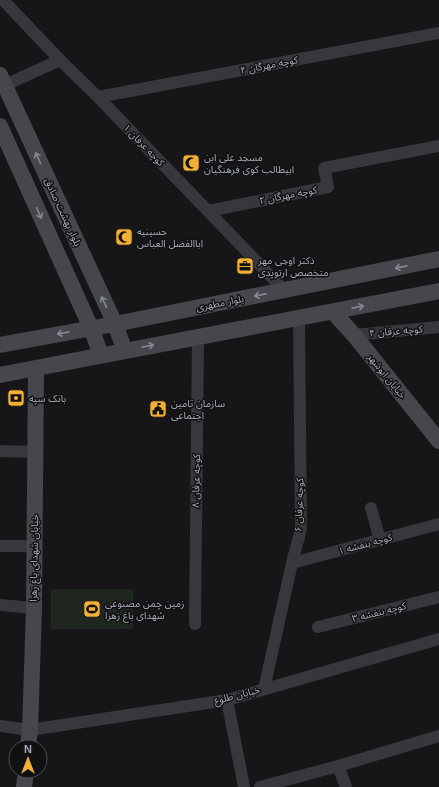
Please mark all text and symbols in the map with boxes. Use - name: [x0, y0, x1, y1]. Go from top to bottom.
- street label: کوچه مهرگان ۴: [239, 54, 300, 77]
- street label: کوچه عرفان ۱: [121, 122, 167, 170]
- place label: مسجد علی ابن ابیطالب کوی فرهنگیان: [204, 152, 294, 176]
- one-way arrow: [34, 153, 41, 165]
- mosque icon: مسجد علی ابن ابیطالب کوی فرهنگیان: [181, 153, 201, 173]
- street label: بلوار بهشت صادق: [42, 176, 84, 248]
- street label: کوچه مهرگان ۲: [258, 184, 319, 207]
- one-way arrow: [36, 206, 43, 218]
- place label: حسینیه اباالفضل العباس: [137, 226, 203, 249]
- mosque icon: حسینیه اباالفضل العباس: [114, 227, 134, 247]
- place label: دکتر اوجی مهر متخصص ارتوپدی: [257, 255, 329, 279]
- office icon: دکتر اوجی مهر متخصص ارتوپدی: [235, 256, 255, 276]
- one-way arrow: [395, 263, 408, 271]
- one-way arrow: [253, 291, 266, 299]
- street label: بلوار مطهری: [195, 293, 245, 314]
- one-way arrow: [100, 296, 107, 308]
- one-way arrow: [352, 302, 365, 310]
- street label: کوچه عرفان ۴: [369, 323, 424, 340]
- one-way arrow: [57, 330, 70, 338]
- one-way arrow: [141, 342, 154, 350]
- street label: خیابان ابوشهر: [364, 351, 408, 401]
- bank icon: بانک سپه: [6, 388, 26, 408]
- place label: بانک سپه: [29, 393, 67, 405]
- place label: سازمان تامین اجتماعی: [171, 398, 225, 421]
- public building icon: سازمان تامین اجتماعی: [148, 399, 168, 419]
- street label: کوچه عرفان ۸: [190, 453, 203, 508]
- street label: کوچه عرفان ۶: [293, 477, 306, 532]
- street label: خیابان شهدای باغ‌ زهرا: [28, 514, 42, 602]
- street label: کوچه بنفشه ۱: [337, 531, 394, 557]
- place label: زمین چمن مصنوعی شهدای باغ زهرا: [105, 598, 185, 623]
- sports icon: زمین چمن مصنوعی شهدای باغ زهرا: [82, 599, 102, 619]
- street label: کوچه بنفشه ۳: [351, 600, 408, 625]
- street label: خیابان طلوع: [213, 684, 262, 708]
- north arrow: [8, 739, 48, 779]
- text: N: [24, 743, 32, 755]

